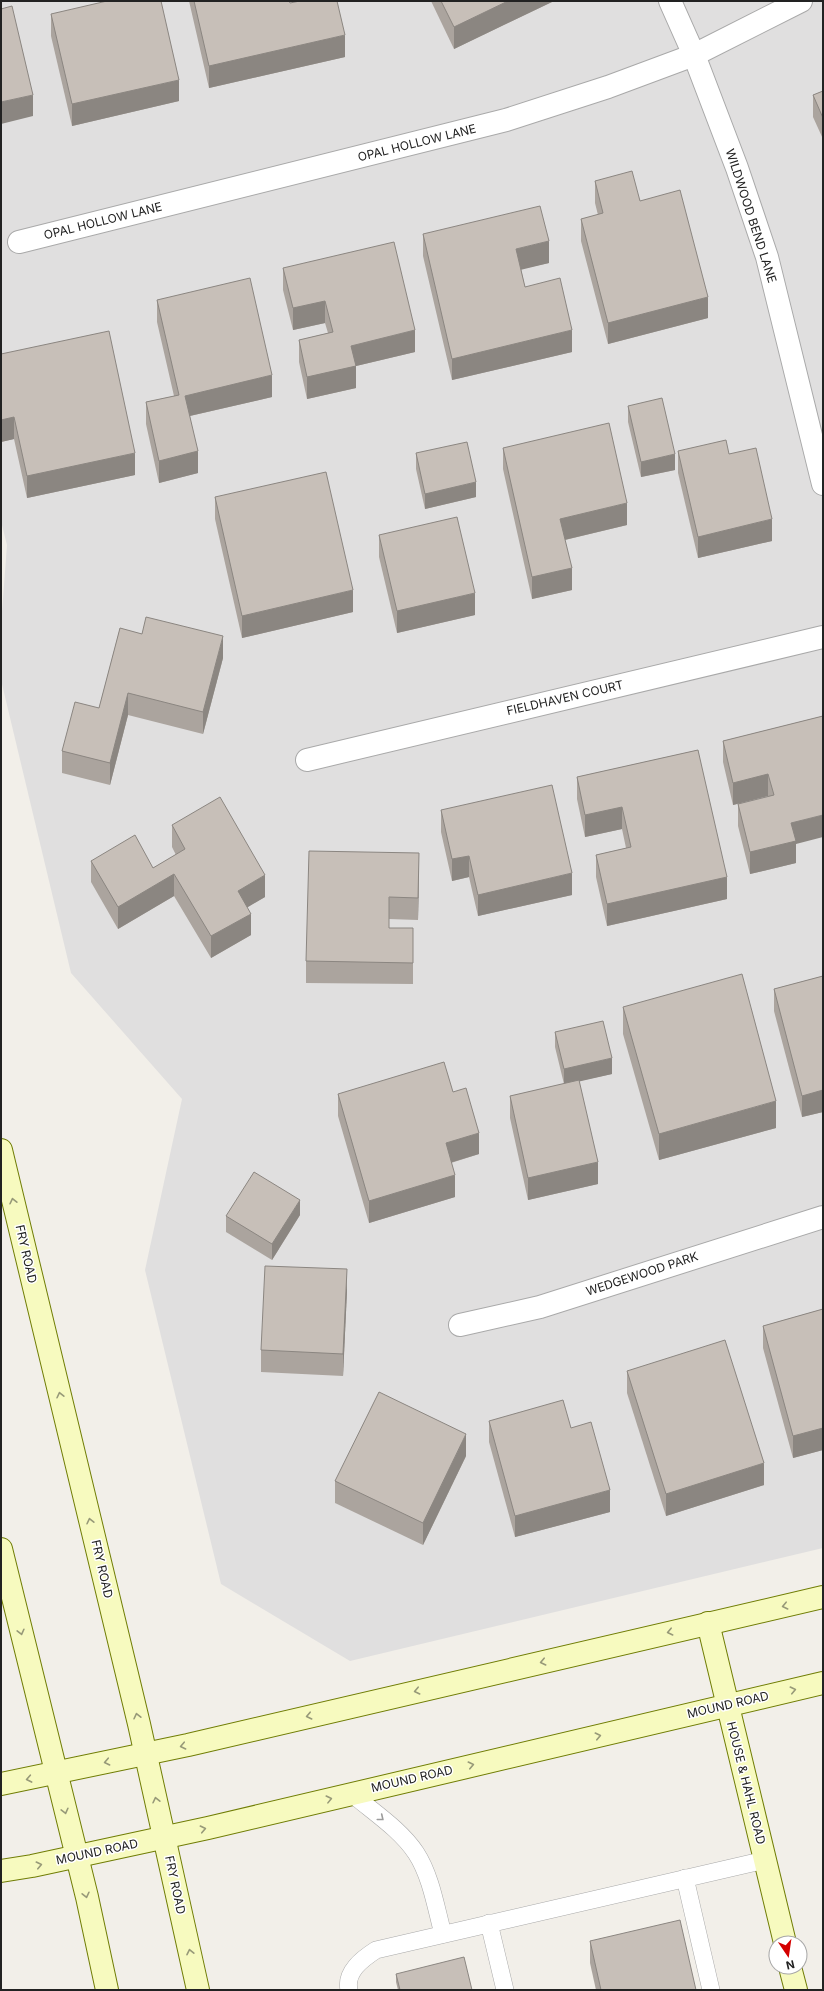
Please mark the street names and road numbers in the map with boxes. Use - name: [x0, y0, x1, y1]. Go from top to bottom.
- street label: OPAL HOLLOW LANE: [356, 121, 478, 164]
- street label: WILDWOOD BEND LANE: [723, 147, 780, 285]
- street label: OPAL HOLLOW LANE: [42, 199, 164, 242]
- street label: FIELDHAVEN COURT: [505, 677, 625, 718]
- street label: FRY ROAD: [12, 1223, 40, 1285]
- street label: WEDGEWOOD PARK: [584, 1248, 700, 1299]
- street label: FRY ROAD: [88, 1538, 116, 1600]
- street label: MOUND ROAD: [686, 1688, 770, 1721]
- street label: HOUSE & HAHL ROAD: [724, 1720, 769, 1846]
- street label: MOUND ROAD: [370, 1762, 454, 1795]
- street label: MOUND ROAD: [55, 1835, 139, 1868]
- street label: FRY ROAD: [162, 1854, 189, 1916]

